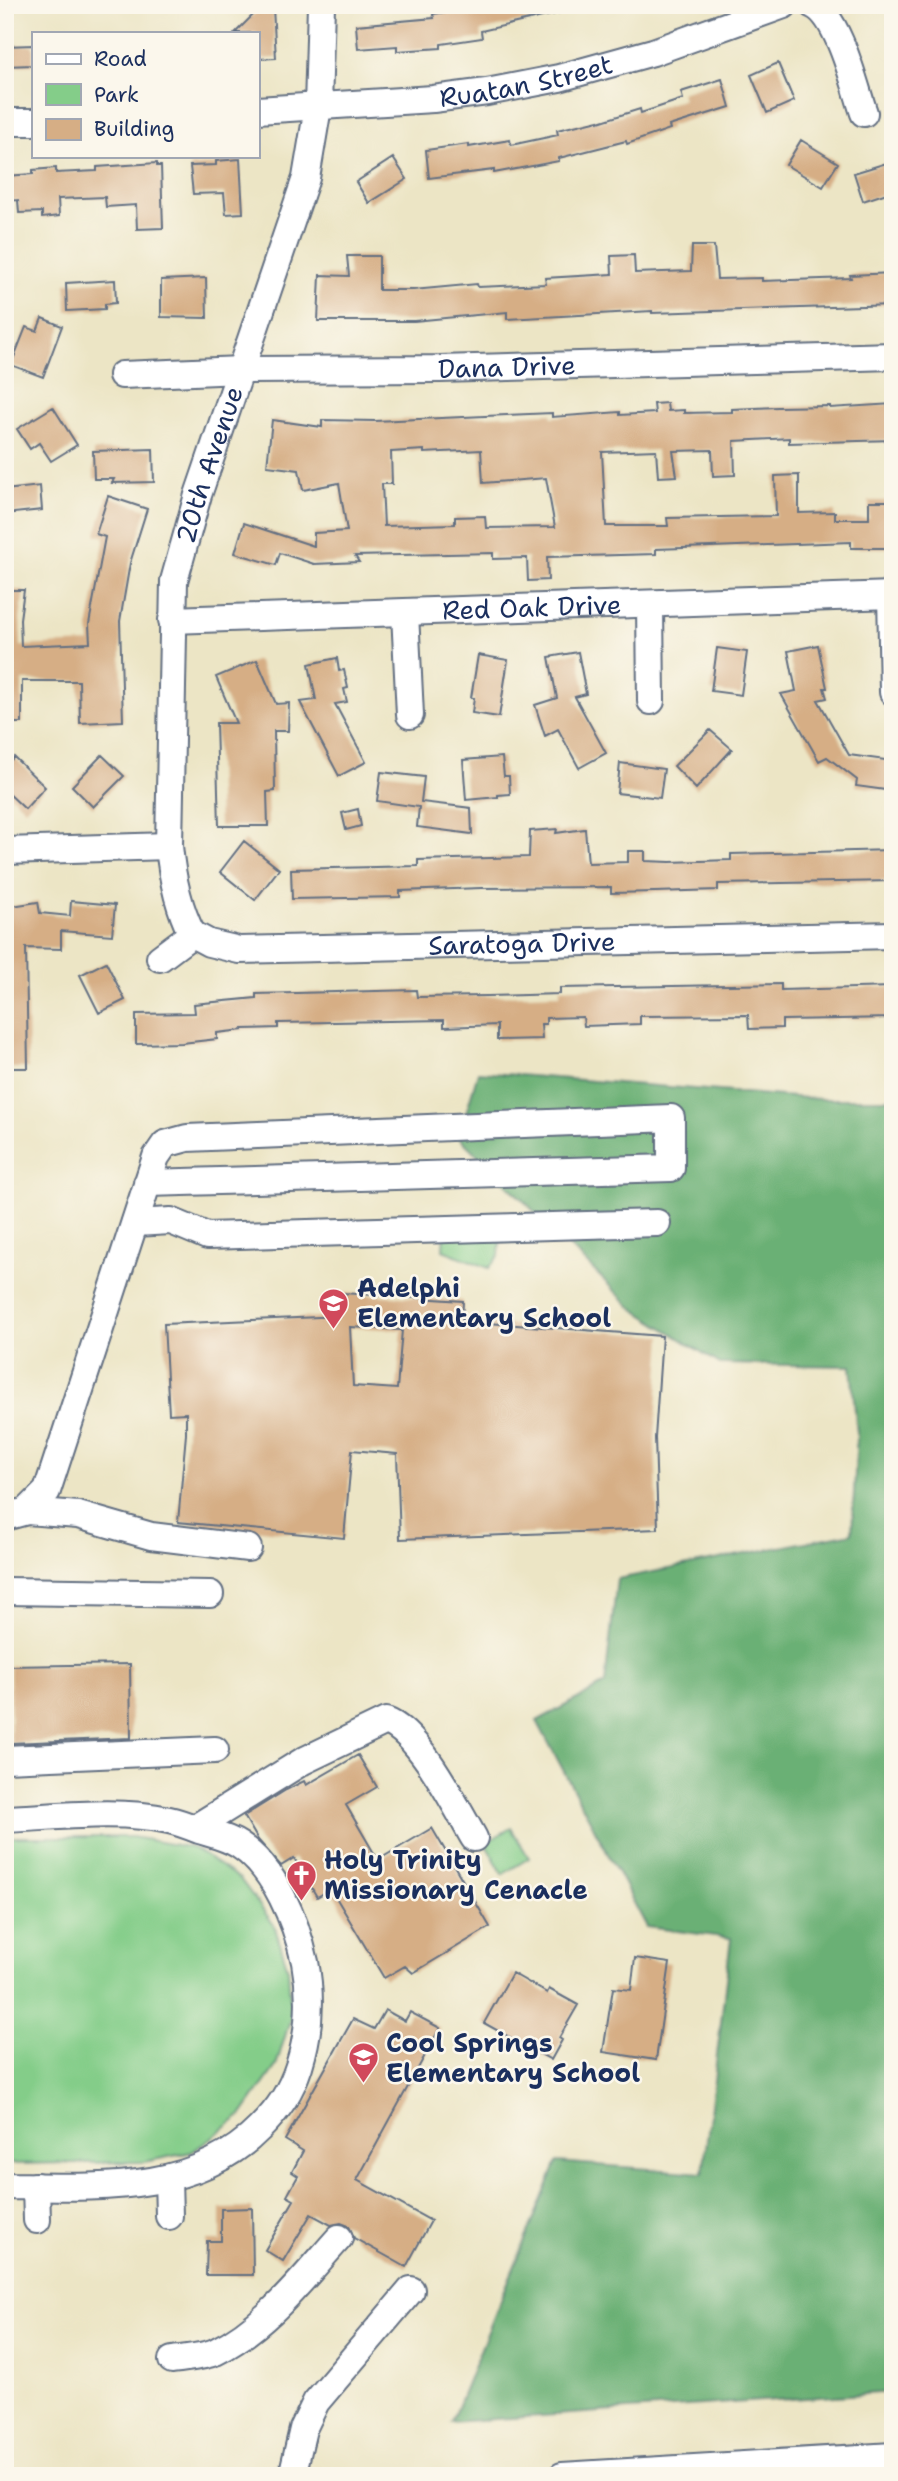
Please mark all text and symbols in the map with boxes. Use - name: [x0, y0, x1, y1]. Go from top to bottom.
- legend: [32, 32, 259, 158]
- text: Road: [94, 45, 147, 73]
- street label: Ruatan Street: [437, 46, 616, 115]
- text: Park: [94, 81, 139, 109]
- text: Building: [94, 115, 174, 143]
- street label: Dana Drive: [438, 347, 576, 386]
- street label: 20th Avenue: [167, 381, 251, 547]
- street label: Red Oak Drive: [441, 586, 622, 628]
- street label: Saratoga Drive: [428, 923, 616, 963]
- place label: Adelphi Elementary School: [357, 1270, 611, 1335]
- school or university icon: Adelphi Elementary School: [317, 1286, 351, 1330]
- place label: Holy Trinity Missionary Cenacle: [324, 1842, 588, 1907]
- church icon: Holy Trinity Missionary Cenacle: [284, 1858, 318, 1902]
- place label: Cool Springs Elementary School: [386, 2025, 640, 2090]
- school or university icon: Cool Springs Elementary School: [346, 2041, 380, 2085]

